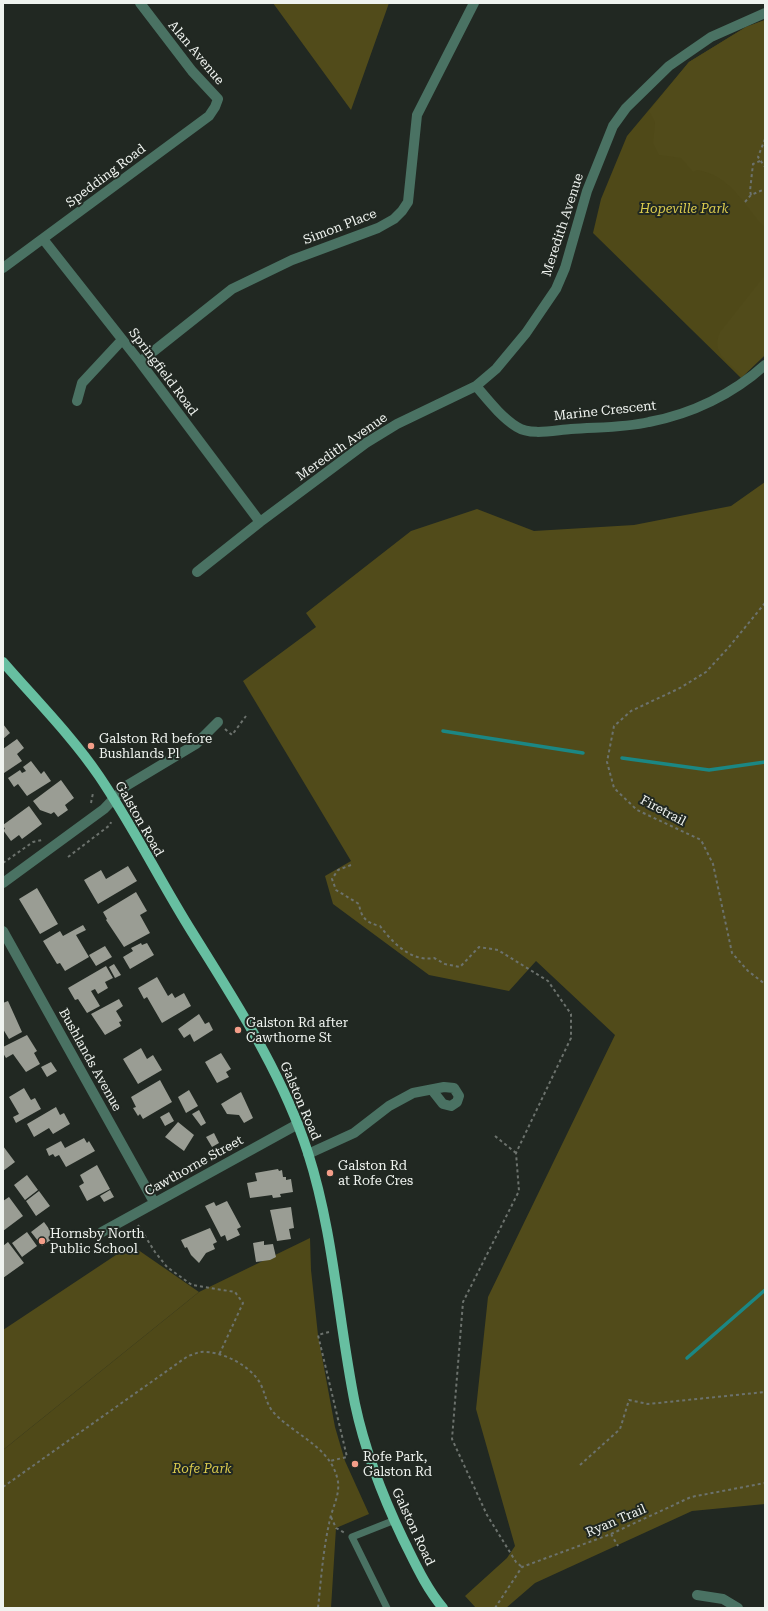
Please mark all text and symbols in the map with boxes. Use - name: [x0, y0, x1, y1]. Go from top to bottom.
- street label: Alan Avenue: [165, 18, 227, 88]
- street label: Spedding Road: [63, 141, 149, 211]
- street label: Meredith Avenue: [539, 172, 587, 278]
- park label: Hopeville Park: [639, 201, 729, 217]
- street label: Simon Place: [301, 206, 379, 248]
- street label: Springfield Road: [125, 325, 201, 419]
- street label: Marine Crescent: [553, 398, 657, 424]
- street label: Meredith Avenue: [294, 410, 390, 484]
- place label: Galston Rd before Bushlands Pl: [99, 731, 212, 762]
- marker: Galston Rd before Bushlands Pl: [86, 741, 96, 751]
- street label: Galston Road: [111, 779, 167, 859]
- street label: Firetrail: [637, 792, 689, 830]
- street label: Bushlands Avenue: [55, 1006, 125, 1114]
- place label: Galston Rd after Cawthorne St: [246, 1015, 348, 1046]
- marker: Galston Rd after Cawthorne St: [233, 1025, 243, 1035]
- street label: Galston Road: [276, 1059, 324, 1143]
- street label: Cawthorne Street: [142, 1133, 246, 1199]
- place label: Galston Rd at Rofe Cres: [338, 1158, 413, 1189]
- marker: Galston Rd at Rofe Cres: [325, 1168, 335, 1178]
- place label: Hornsby North Public School: [50, 1226, 145, 1257]
- marker: Hornsby North Public School: [37, 1236, 47, 1246]
- place label: Rofe Park, Galston Rd: [363, 1449, 432, 1480]
- marker: Rofe Park, Galston Rd: [350, 1459, 360, 1469]
- park label: Rofe Park: [172, 1461, 232, 1477]
- street label: Galston Road: [388, 1486, 438, 1568]
- street label: Ryan Trail: [584, 1501, 648, 1541]

